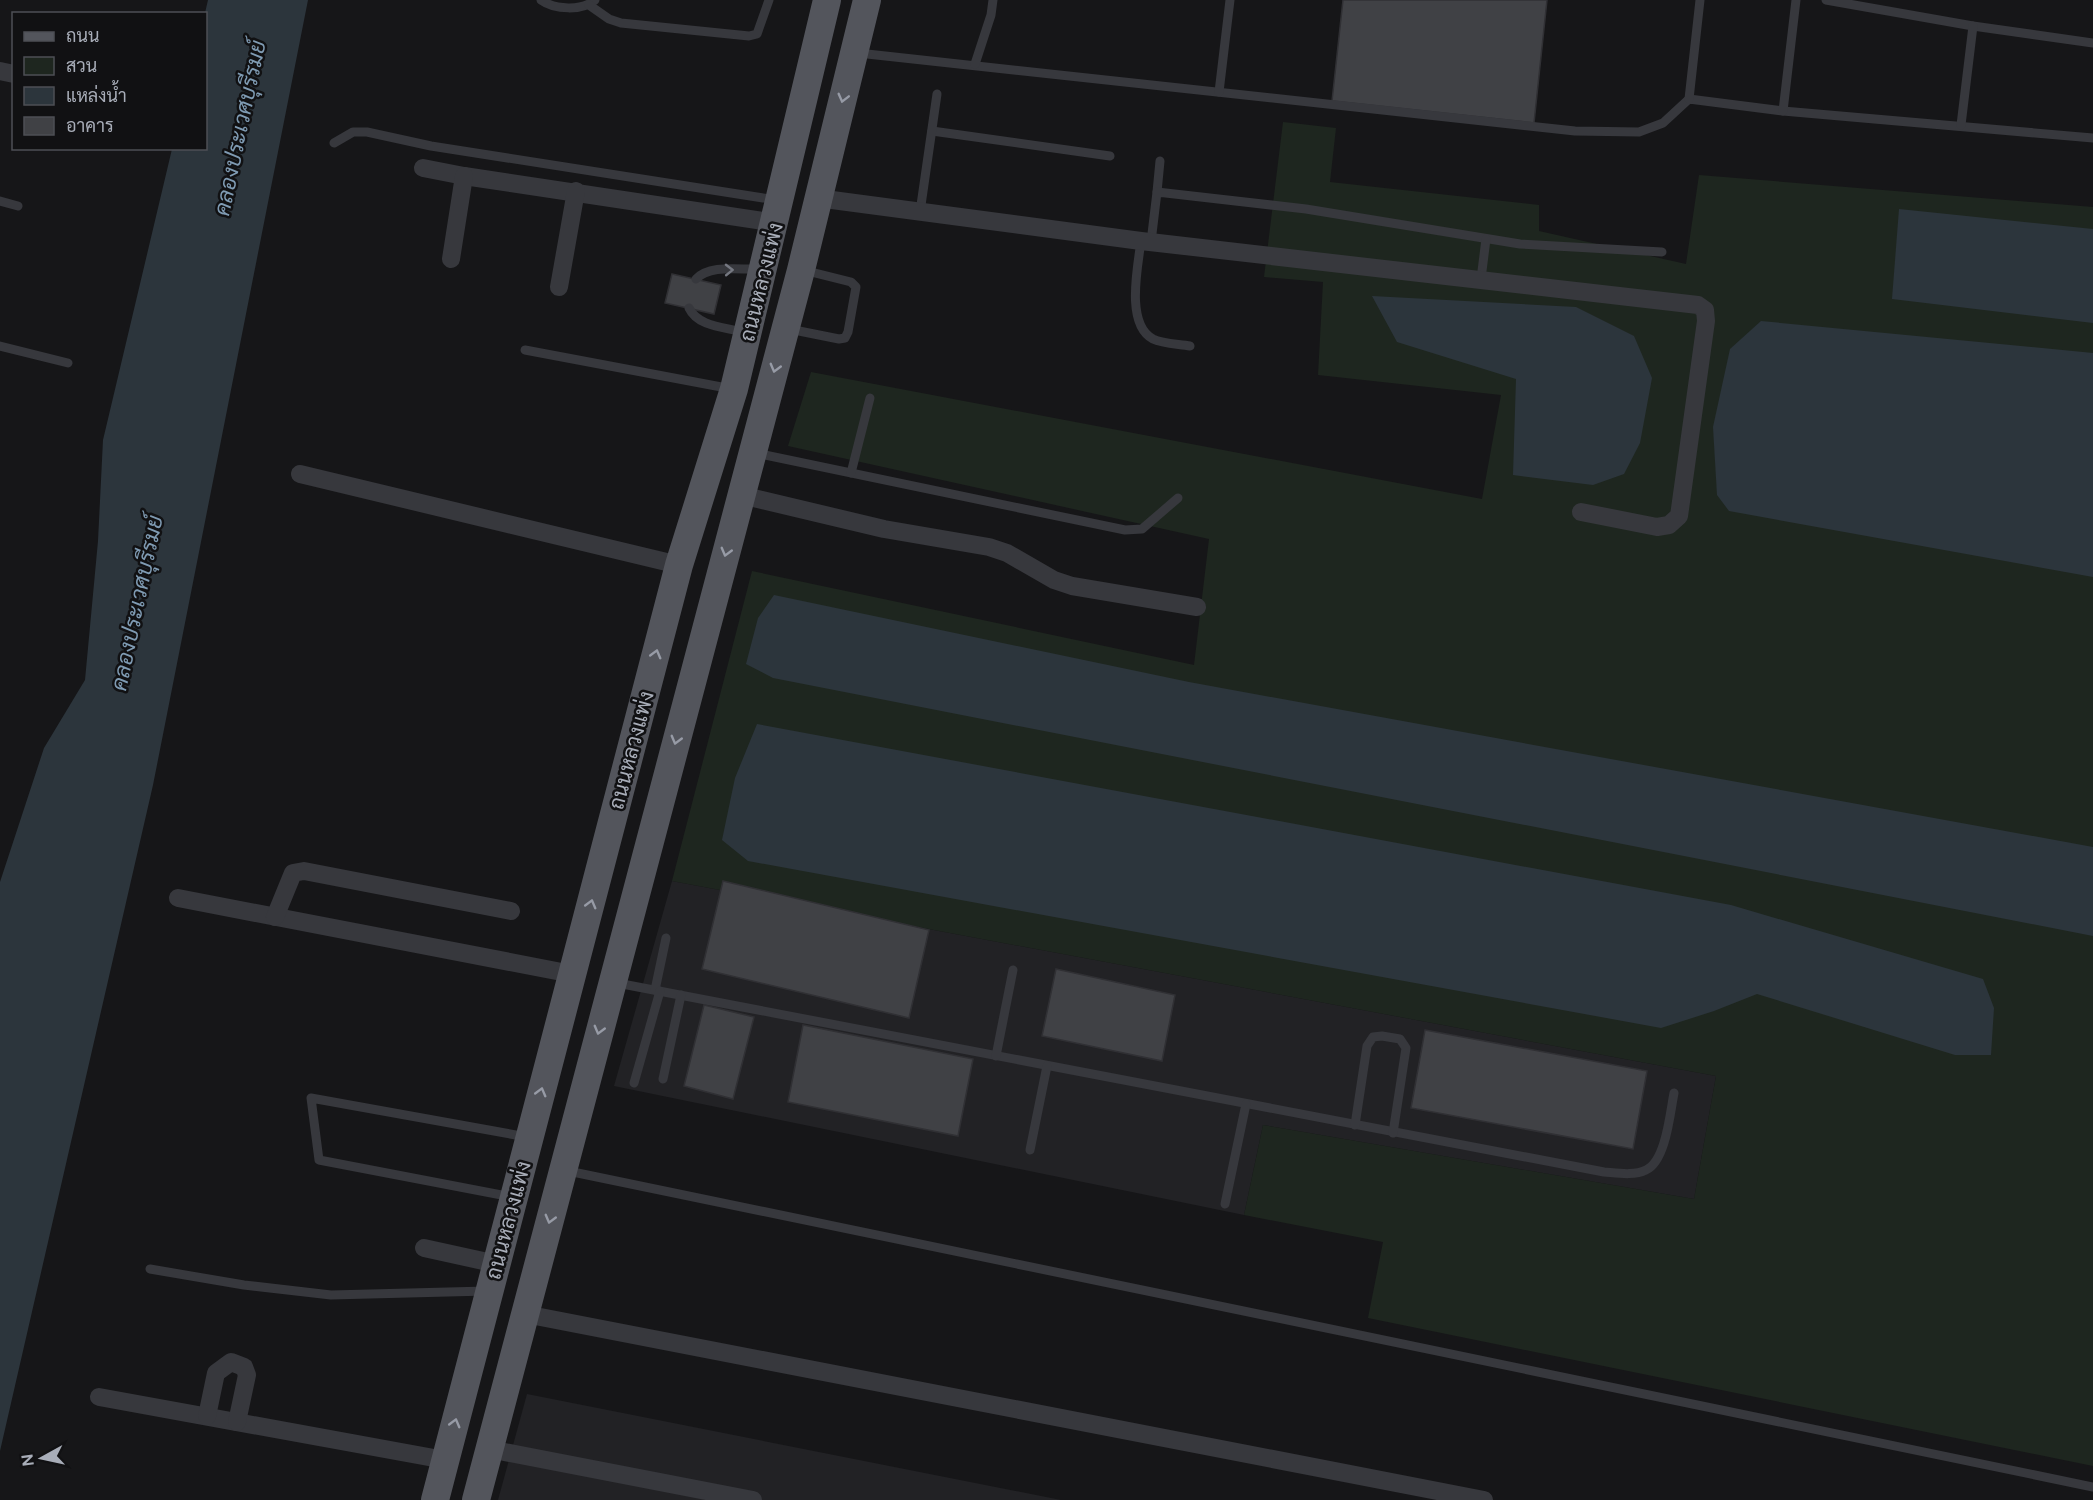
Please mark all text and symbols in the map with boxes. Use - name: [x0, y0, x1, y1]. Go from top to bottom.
- legend: [12, 12, 207, 150]
- text: ถนน: [66, 25, 99, 47]
- water label: คลองประเวศบุรีรมย์: [207, 35, 274, 219]
- text: สวน: [66, 55, 97, 77]
- text: แหล่งน้ำ: [66, 80, 127, 107]
- one-way arrow: [838, 92, 851, 102]
- text: อาคาร: [66, 115, 114, 137]
- street label: ถนนหลวงแพ่ง: [734, 220, 788, 344]
- one-way arrow: [724, 264, 733, 276]
- one-way arrow: [770, 362, 782, 373]
- water label: คลองประเวศบุรีรมย์: [104, 510, 171, 694]
- one-way arrow: [721, 546, 733, 556]
- one-way arrow: [649, 649, 661, 660]
- street label: ถนนหลวงแพ่ง: [603, 688, 659, 812]
- one-way arrow: [671, 734, 683, 745]
- one-way arrow: [583, 899, 596, 909]
- one-way arrow: [594, 1024, 606, 1035]
- one-way arrow: [534, 1087, 547, 1097]
- street label: ถนนหลวงแพ่ง: [480, 1158, 536, 1282]
- one-way arrow: [545, 1213, 557, 1224]
- one-way arrow: [448, 1418, 460, 1429]
- north arrow: [12, 1428, 72, 1488]
- text: N: [17, 1453, 38, 1467]

